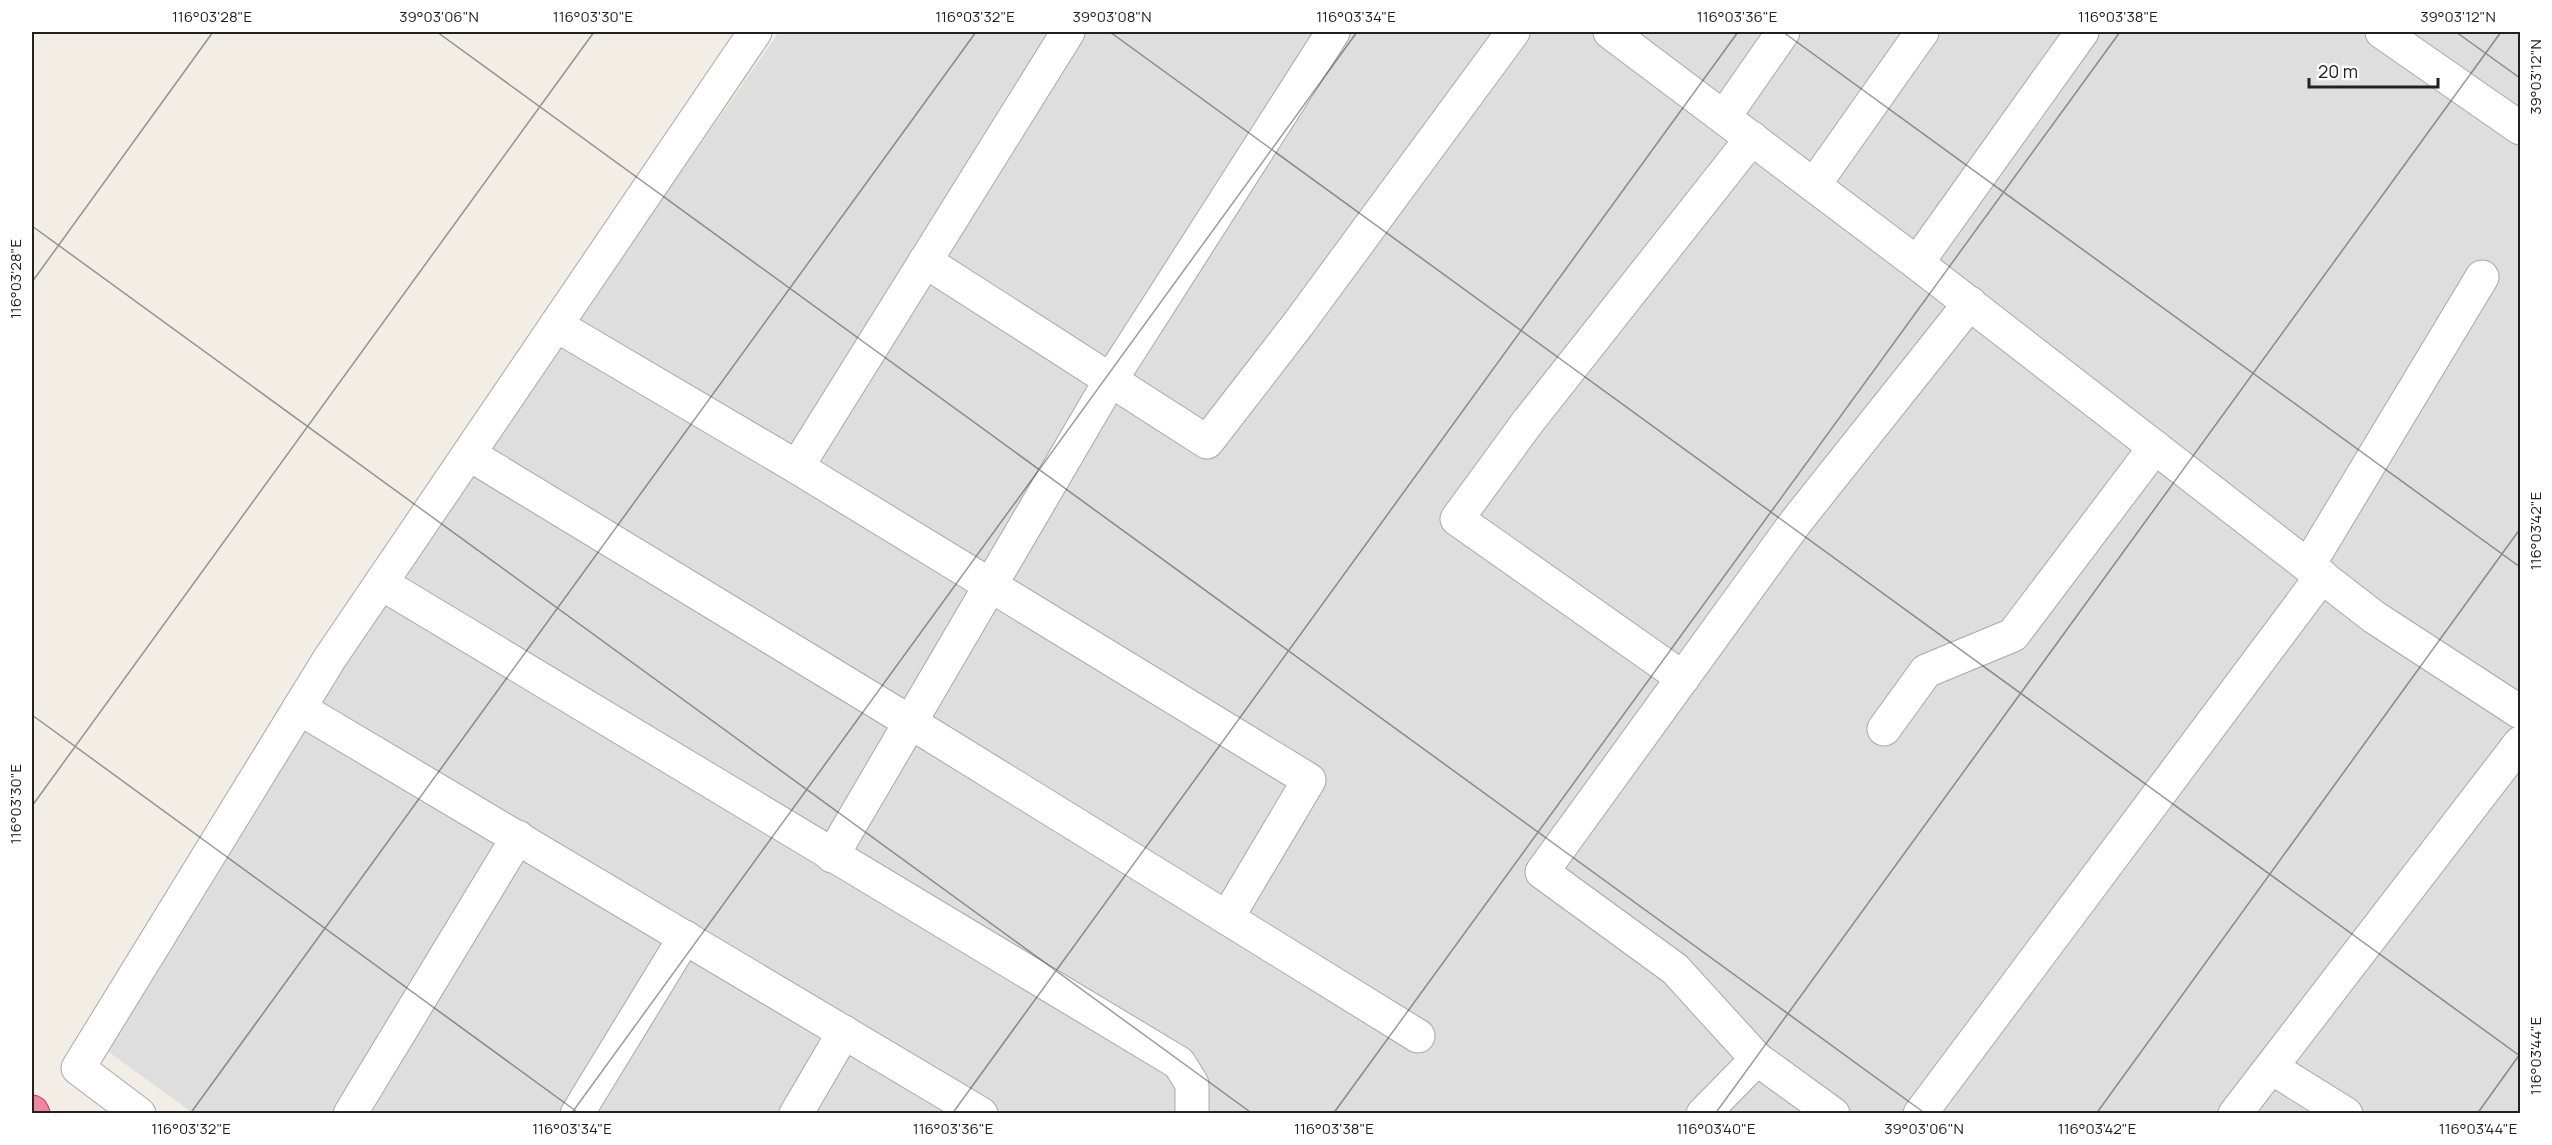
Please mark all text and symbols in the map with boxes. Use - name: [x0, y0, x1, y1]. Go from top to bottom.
- text: 116°03'28"E: [172, 6, 252, 27]
- text: 39°03'06"N: [399, 6, 479, 27]
- text: 116°03'30"E: [553, 6, 633, 27]
- text: 116°03'32"E: [935, 6, 1015, 27]
- text: 39°03'08"N: [1072, 6, 1152, 27]
- text: 116°03'34"E: [1316, 6, 1396, 27]
- text: 116°03'36"E: [1697, 6, 1777, 27]
- text: 116°03'38"E: [2078, 6, 2158, 27]
- text: 39°03'12"N: [2420, 6, 2496, 27]
- text: 39°03'12"N: [2525, 39, 2546, 115]
- scale bar: [2309, 51, 2438, 89]
- text: 20 m: [2318, 59, 2358, 83]
- text: 116°03'28"E: [5, 239, 26, 319]
- text: 116°03'42"E: [2525, 492, 2546, 570]
- text: 116°03'30"E: [5, 764, 26, 844]
- text: 116°03'44"E: [2525, 1017, 2546, 1095]
- text: 116°03'32"E: [151, 1118, 231, 1139]
- text: 116°03'34"E: [532, 1118, 612, 1139]
- text: 116°03'36"E: [913, 1118, 993, 1139]
- text: 116°03'38"E: [1294, 1118, 1374, 1139]
- text: 116°03'40"E: [1676, 1118, 1756, 1139]
- text: 39°03'06"N: [1884, 1118, 1964, 1139]
- text: 116°03'42"E: [2058, 1118, 2136, 1139]
- text: 116°03'44"E: [2439, 1118, 2517, 1139]

